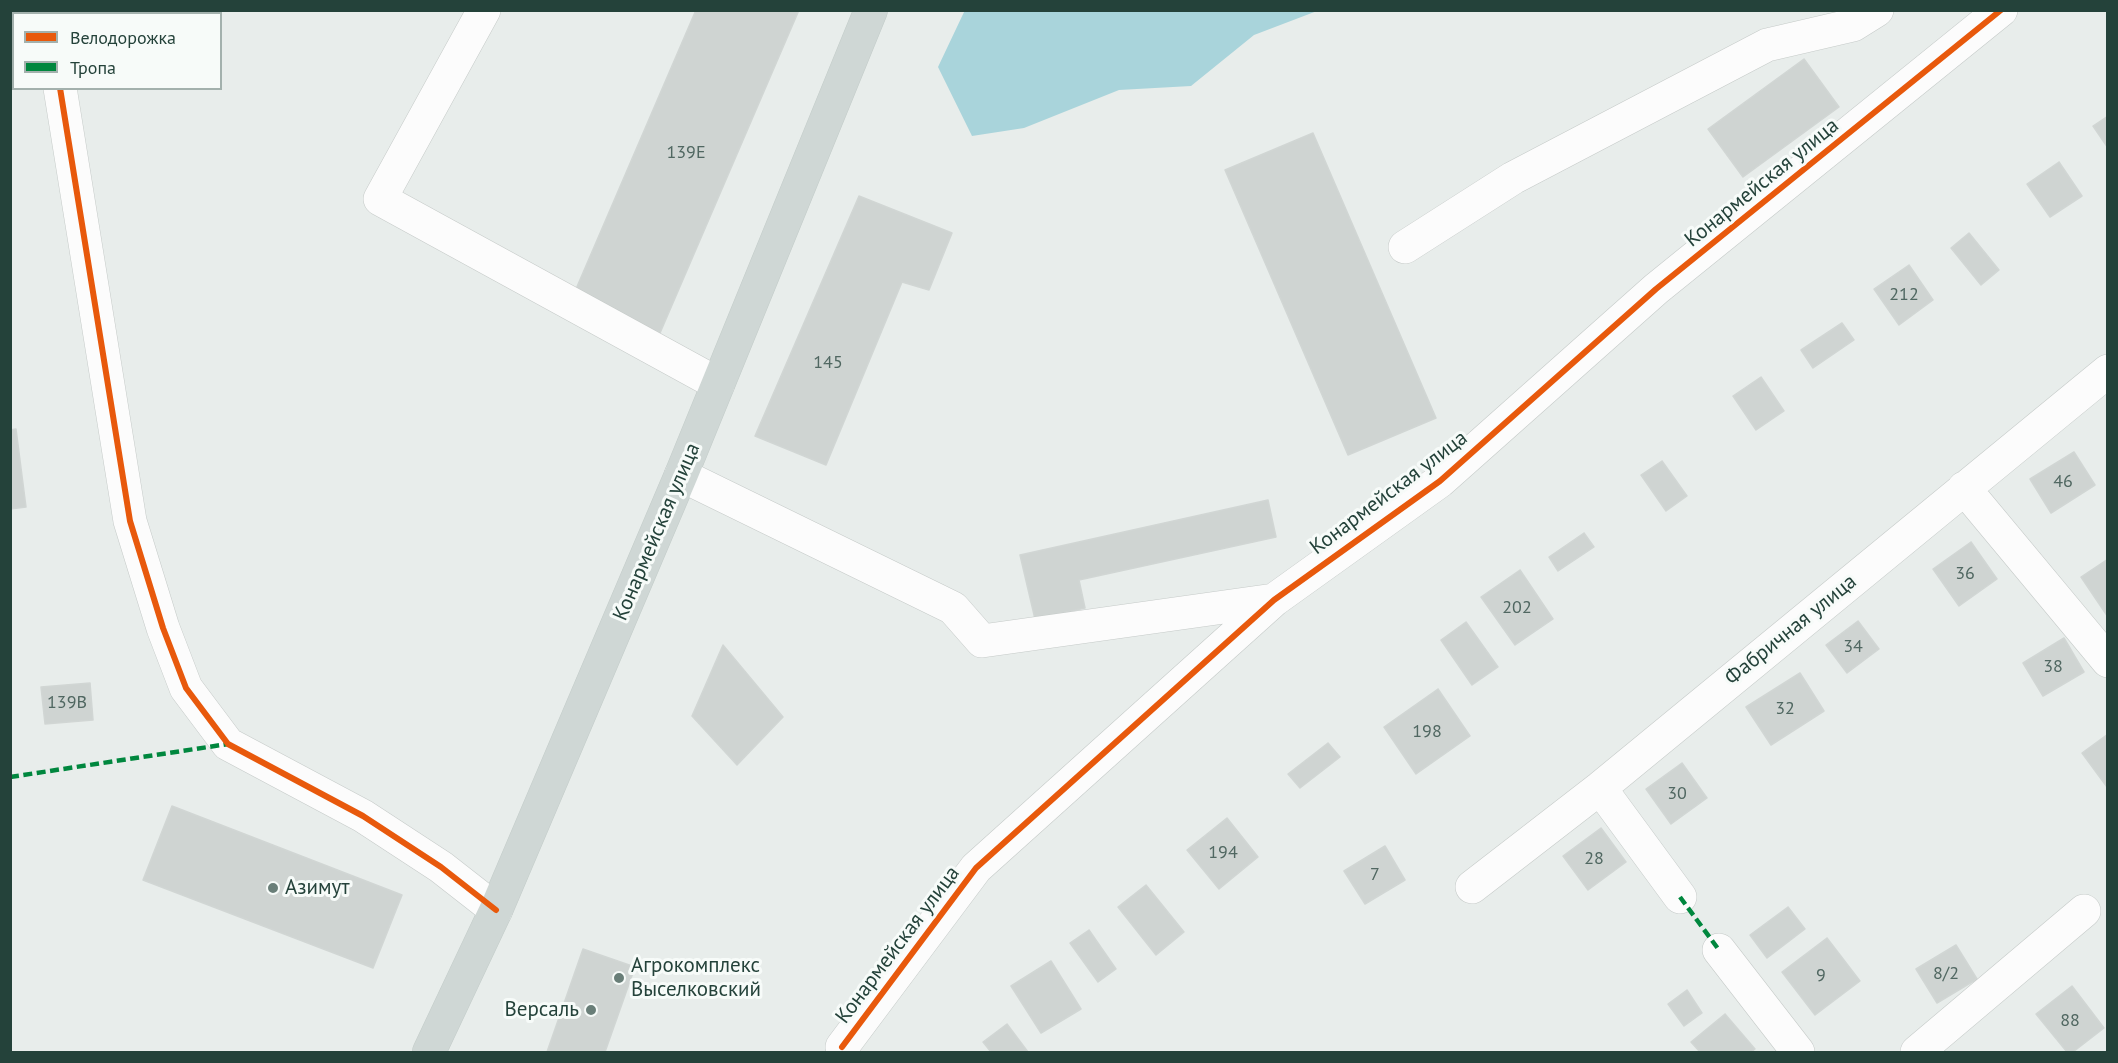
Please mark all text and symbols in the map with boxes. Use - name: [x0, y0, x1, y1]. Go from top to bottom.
- legend: [12, 12, 222, 90]
- text: Велодорожка: [70, 26, 176, 49]
- text: Тропа: [70, 56, 116, 79]
- street label: Конармейская улица: [1680, 113, 1844, 253]
- house number: 139Е: [666, 142, 706, 164]
- house number: 212: [1889, 284, 1919, 306]
- house number: 145: [813, 352, 843, 374]
- street label: Конармейская улица: [1305, 426, 1473, 560]
- street label: Конармейская улица: [608, 439, 706, 625]
- house number: 46: [2053, 471, 2073, 493]
- house number: 36: [1955, 563, 1975, 585]
- street label: Фабричная улица: [1720, 569, 1862, 691]
- house number: 202: [1502, 597, 1532, 619]
- house number: 34: [1843, 636, 1863, 658]
- house number: 38: [2043, 656, 2063, 678]
- house number: 139В: [47, 692, 87, 714]
- house number: 32: [1775, 698, 1795, 720]
- house number: 198: [1412, 721, 1442, 743]
- house number: 30: [1667, 783, 1687, 805]
- house number: 194: [1208, 842, 1238, 864]
- house number: 28: [1584, 848, 1604, 870]
- street label: Конармейская улица: [831, 861, 965, 1029]
- house number: 7: [1370, 864, 1380, 886]
- place label: Азимут: [285, 875, 350, 901]
- marker: Азимут: [266, 881, 280, 895]
- place label: Агрокомплекс Выселковский: [631, 953, 761, 1003]
- house number: 8/2: [1933, 963, 1959, 985]
- house number: 9: [1816, 965, 1826, 987]
- marker: Агрокомплекс Выселковский: [612, 971, 626, 985]
- place label: Версаль: [505, 997, 579, 1023]
- marker: Версаль: [584, 1003, 598, 1017]
- house number: 88: [2060, 1010, 2080, 1032]

